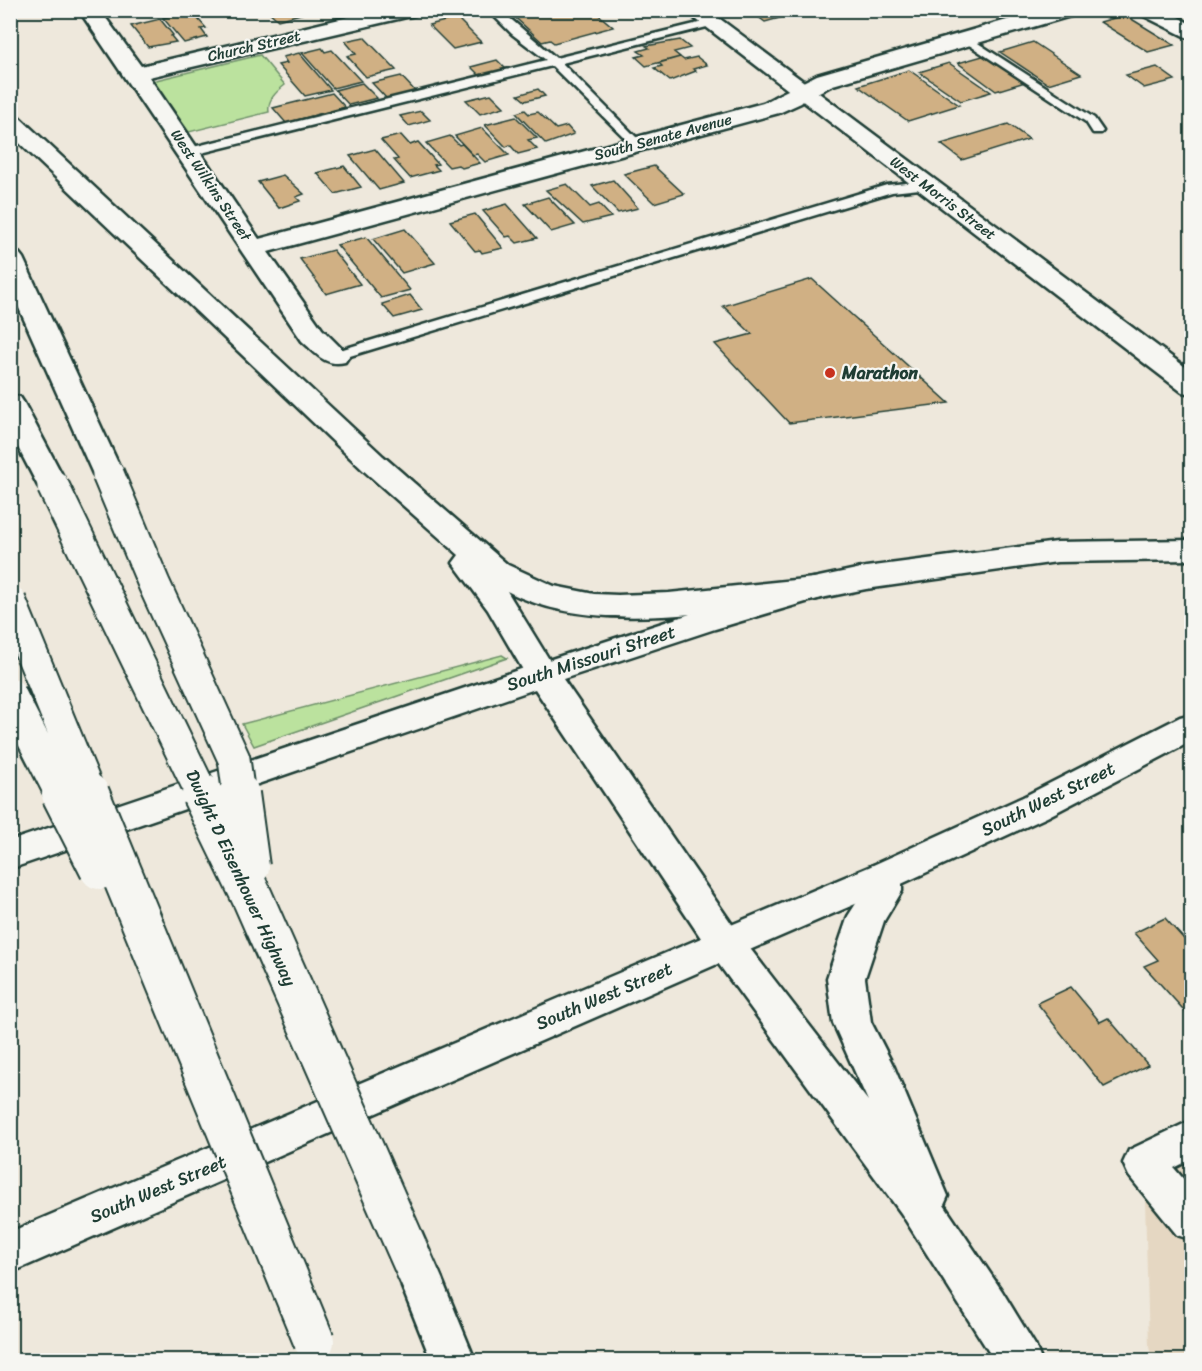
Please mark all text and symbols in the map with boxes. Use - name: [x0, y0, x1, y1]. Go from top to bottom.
- street label: Church Street: [205, 23, 304, 69]
- street label: South Senate Avenue: [591, 106, 735, 168]
- street label: West Wilkins Street: [164, 124, 259, 247]
- street label: West Morris Street: [884, 149, 1002, 247]
- place label: Marathon: [841, 357, 918, 389]
- marker: Marathon: [823, 366, 837, 380]
- street label: South Missouri Street: [502, 616, 680, 700]
- street label: South West Street: [975, 753, 1121, 845]
- street label: Dwight D Eisenhower Highway: [177, 764, 306, 992]
- street label: South West Street: [531, 953, 678, 1039]
- street label: South West Street: [85, 1146, 232, 1232]

